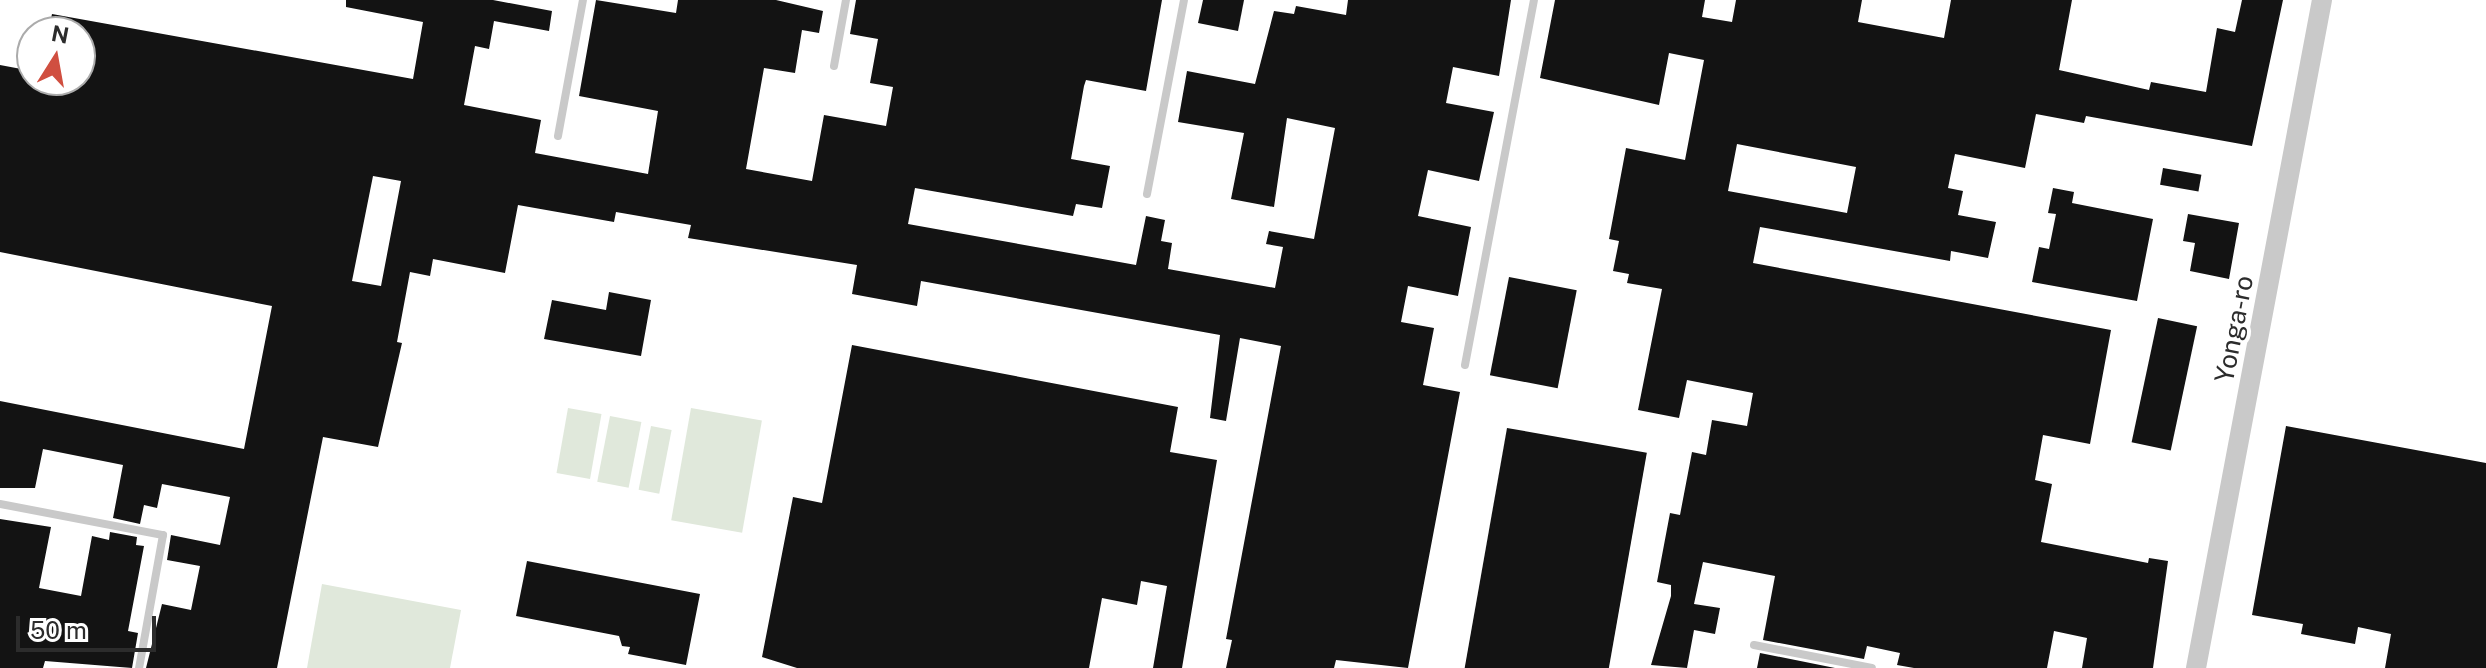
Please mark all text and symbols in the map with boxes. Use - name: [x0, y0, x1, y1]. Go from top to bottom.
- north arrow: [16, 16, 96, 96]
- text: N: [49, 20, 71, 49]
- street label: Yonga-ro: [2208, 273, 2260, 385]
- scale bar: [20, 600, 160, 650]
- text: 50 m: [30, 616, 87, 644]

